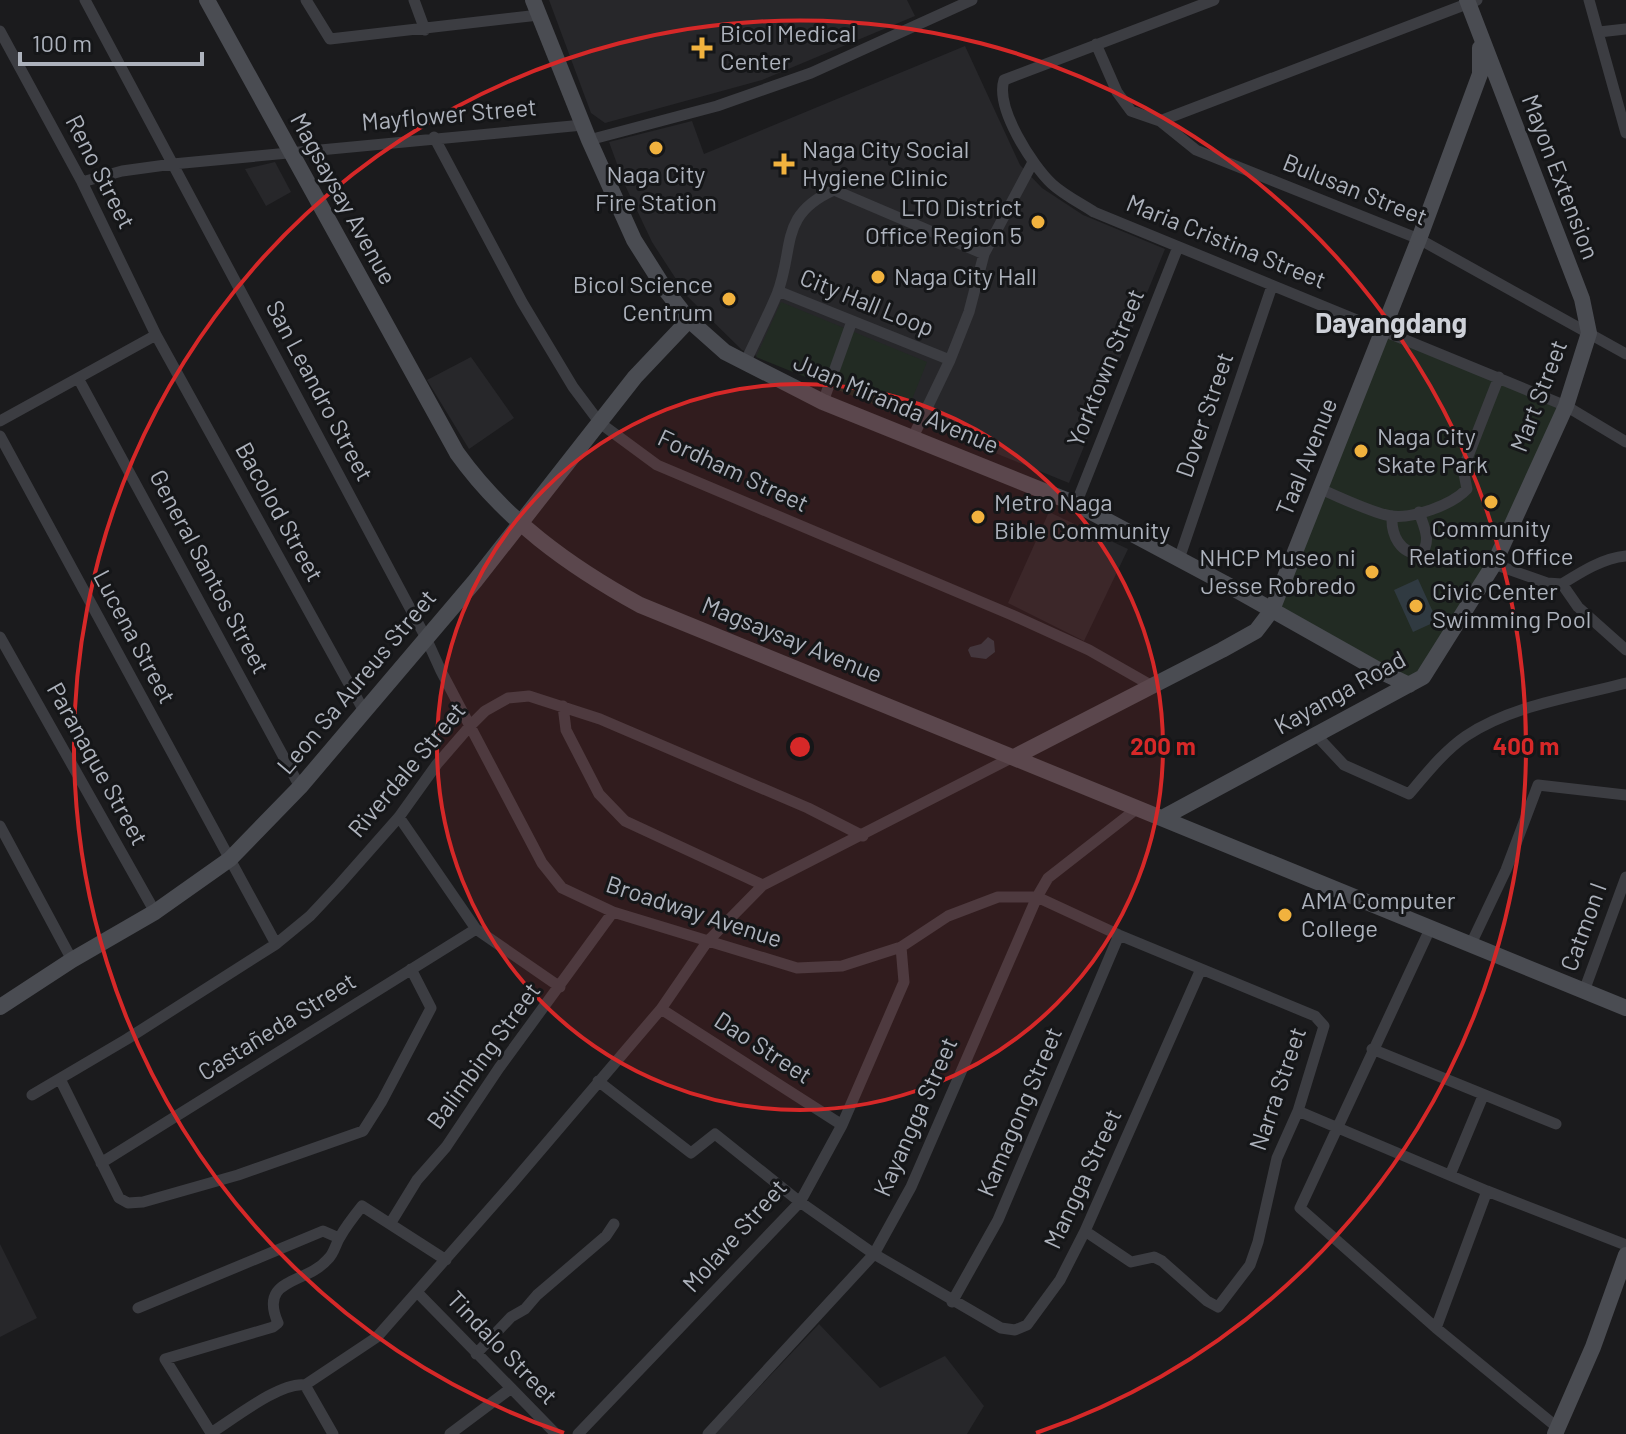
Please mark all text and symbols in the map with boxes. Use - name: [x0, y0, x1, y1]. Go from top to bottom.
- scale bar: [20, 16, 202, 66]
- place label: Bicol Medical Center: [720, 18, 856, 75]
- text: 100 m: [32, 28, 92, 57]
- marker: Bicol Medical Center: [691, 37, 713, 59]
- street label: Mayon Extension: [1517, 90, 1606, 263]
- street label: Mayflower Street: [360, 91, 538, 136]
- street label: Magsaysay Avenue: [285, 107, 404, 289]
- street label: Reno Street: [60, 110, 142, 233]
- place label: Naga City Social Hygiene Clinic: [802, 134, 969, 191]
- marker: Naga City Fire Station: [647, 139, 665, 157]
- street label: Bulusan Street: [1279, 147, 1432, 231]
- marker: Naga City Social Hygiene Clinic: [773, 153, 795, 175]
- place label: Naga City Fire Station: [595, 159, 717, 216]
- street label: Maria Cristina Street: [1123, 187, 1331, 294]
- place label: LTO District Office Region 5: [865, 192, 1022, 249]
- marker: LTO District Office Region 5: [1029, 213, 1047, 231]
- place label: Naga City Hall: [894, 261, 1037, 290]
- street label: City Hall Loop: [796, 262, 939, 342]
- marker: Naga City Hall: [869, 268, 887, 286]
- place label: Bicol Science Centrum: [573, 269, 713, 326]
- street label: Yorktown Street: [1060, 284, 1149, 451]
- marker: Bicol Science Centrum: [720, 290, 738, 308]
- street label: San Leandro Street: [260, 295, 380, 486]
- district label: Dayangdang: [1315, 305, 1467, 339]
- street label: Mart Street: [1503, 335, 1572, 456]
- street label: Juan Miranda Avenue: [790, 346, 1004, 459]
- street label: Dover Street: [1169, 348, 1238, 481]
- street label: Taal Avenue: [1269, 393, 1342, 520]
- place label: Naga City Skate Park: [1377, 421, 1488, 478]
- street label: Fordham Street: [654, 422, 814, 517]
- street label: Bacolod Street: [230, 437, 330, 586]
- marker: Naga City Skate Park: [1352, 442, 1370, 460]
- street label: General Santos Street: [144, 464, 276, 678]
- place label: Metro Naga Bible Community: [994, 487, 1170, 544]
- marker: Community Relations Office: [1482, 493, 1500, 511]
- marker: Metro Naga Bible Community: [969, 508, 987, 526]
- place label: Community Relations Office: [1409, 513, 1573, 570]
- place label: NHCP Museo ni Jesse Robredo: [1199, 542, 1356, 599]
- marker: NHCP Museo ni Jesse Robredo: [1363, 563, 1381, 581]
- street label: Lucena Street: [88, 564, 183, 708]
- place label: Civic Center Swimming Pool: [1432, 576, 1591, 633]
- street label: Leon Sa Aureus Street: [270, 583, 441, 779]
- street label: Magsaysay Avenue: [698, 589, 887, 688]
- marker: Civic Center Swimming Pool: [1407, 597, 1425, 615]
- street label: Kayanga Road: [1268, 644, 1410, 740]
- street label: Paranaque Street: [42, 677, 155, 850]
- street label: Riverdale Street: [341, 696, 471, 842]
- text: 200 m: [1130, 731, 1196, 760]
- text: 400 m: [1493, 731, 1559, 760]
- centre of rings: [786, 733, 814, 761]
- street label: Broadway Avenue: [603, 868, 786, 953]
- street label: Catmon I: [1553, 878, 1612, 975]
- place label: AMA Computer College: [1301, 885, 1456, 942]
- marker: AMA Computer College: [1276, 906, 1294, 924]
- street label: Castañeda Street: [192, 966, 360, 1086]
- street label: Balimbing Street: [420, 976, 546, 1134]
- street label: Dao Street: [710, 1005, 818, 1089]
- street label: Kamagong Street: [970, 1022, 1067, 1200]
- street label: Narra Street: [1242, 1023, 1311, 1154]
- street label: Kayangga Street: [867, 1032, 963, 1200]
- street label: Mangga Street: [1037, 1104, 1127, 1253]
- street label: Molave Street: [676, 1173, 792, 1297]
- street label: Tindalo Street: [442, 1284, 564, 1410]

